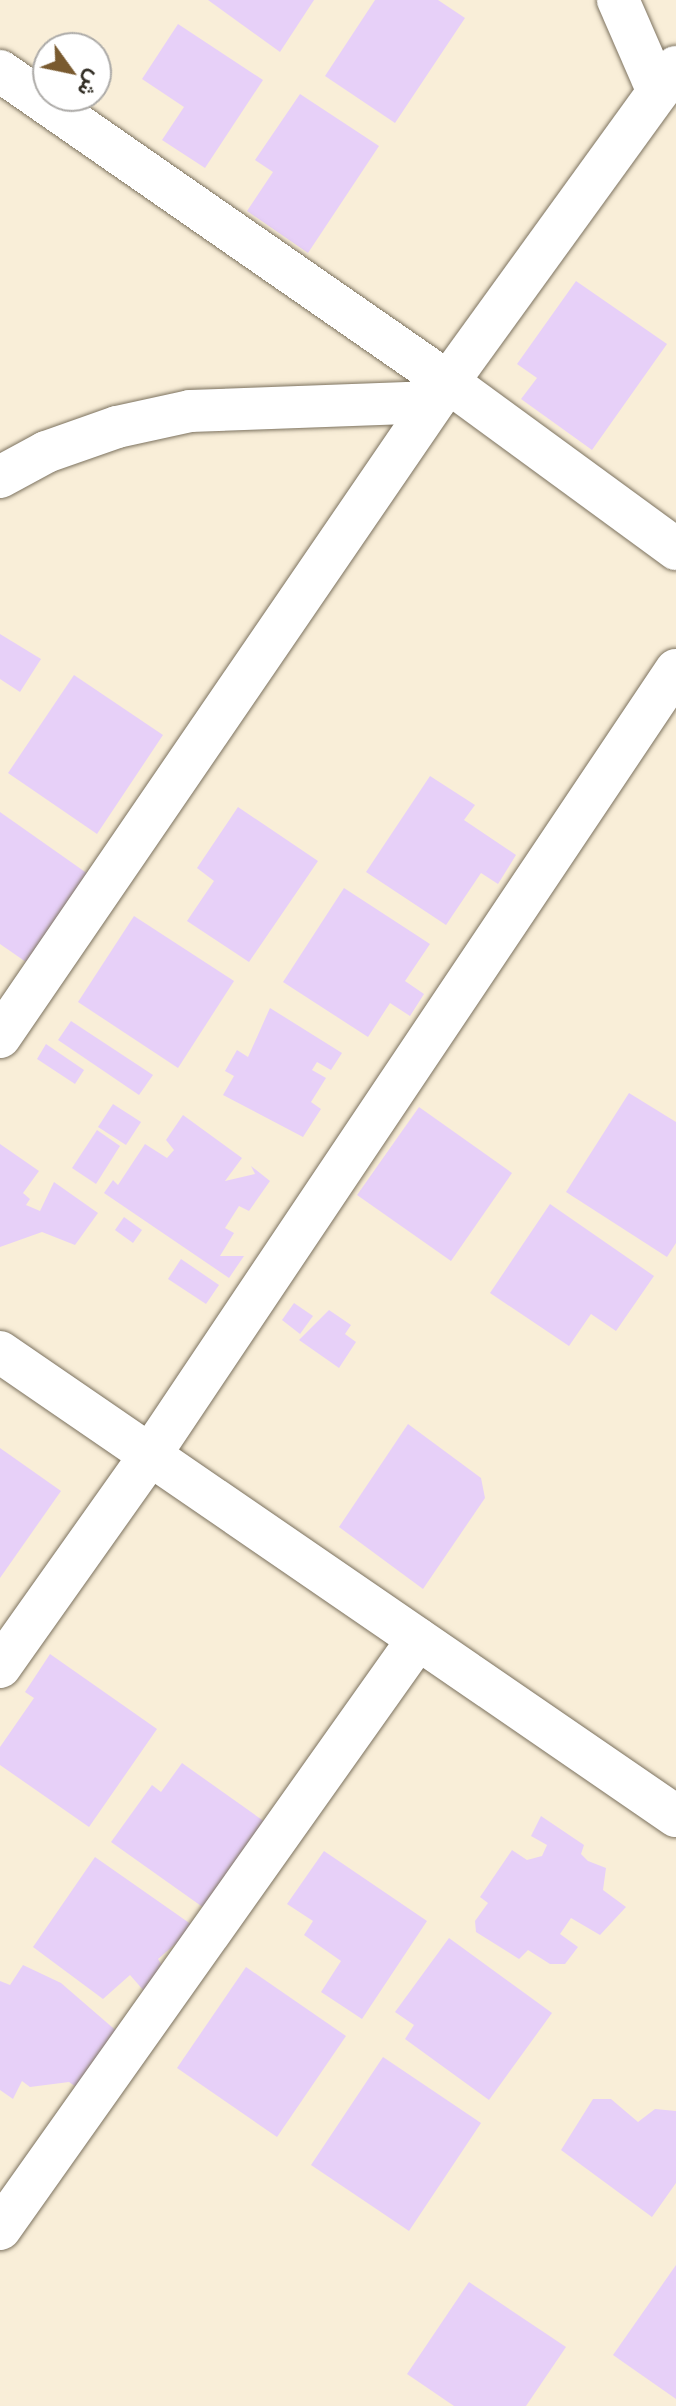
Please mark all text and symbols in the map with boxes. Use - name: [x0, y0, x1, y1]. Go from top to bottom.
- north arrow: [32, 32, 112, 112]
- text: ش: [72, 65, 110, 103]

